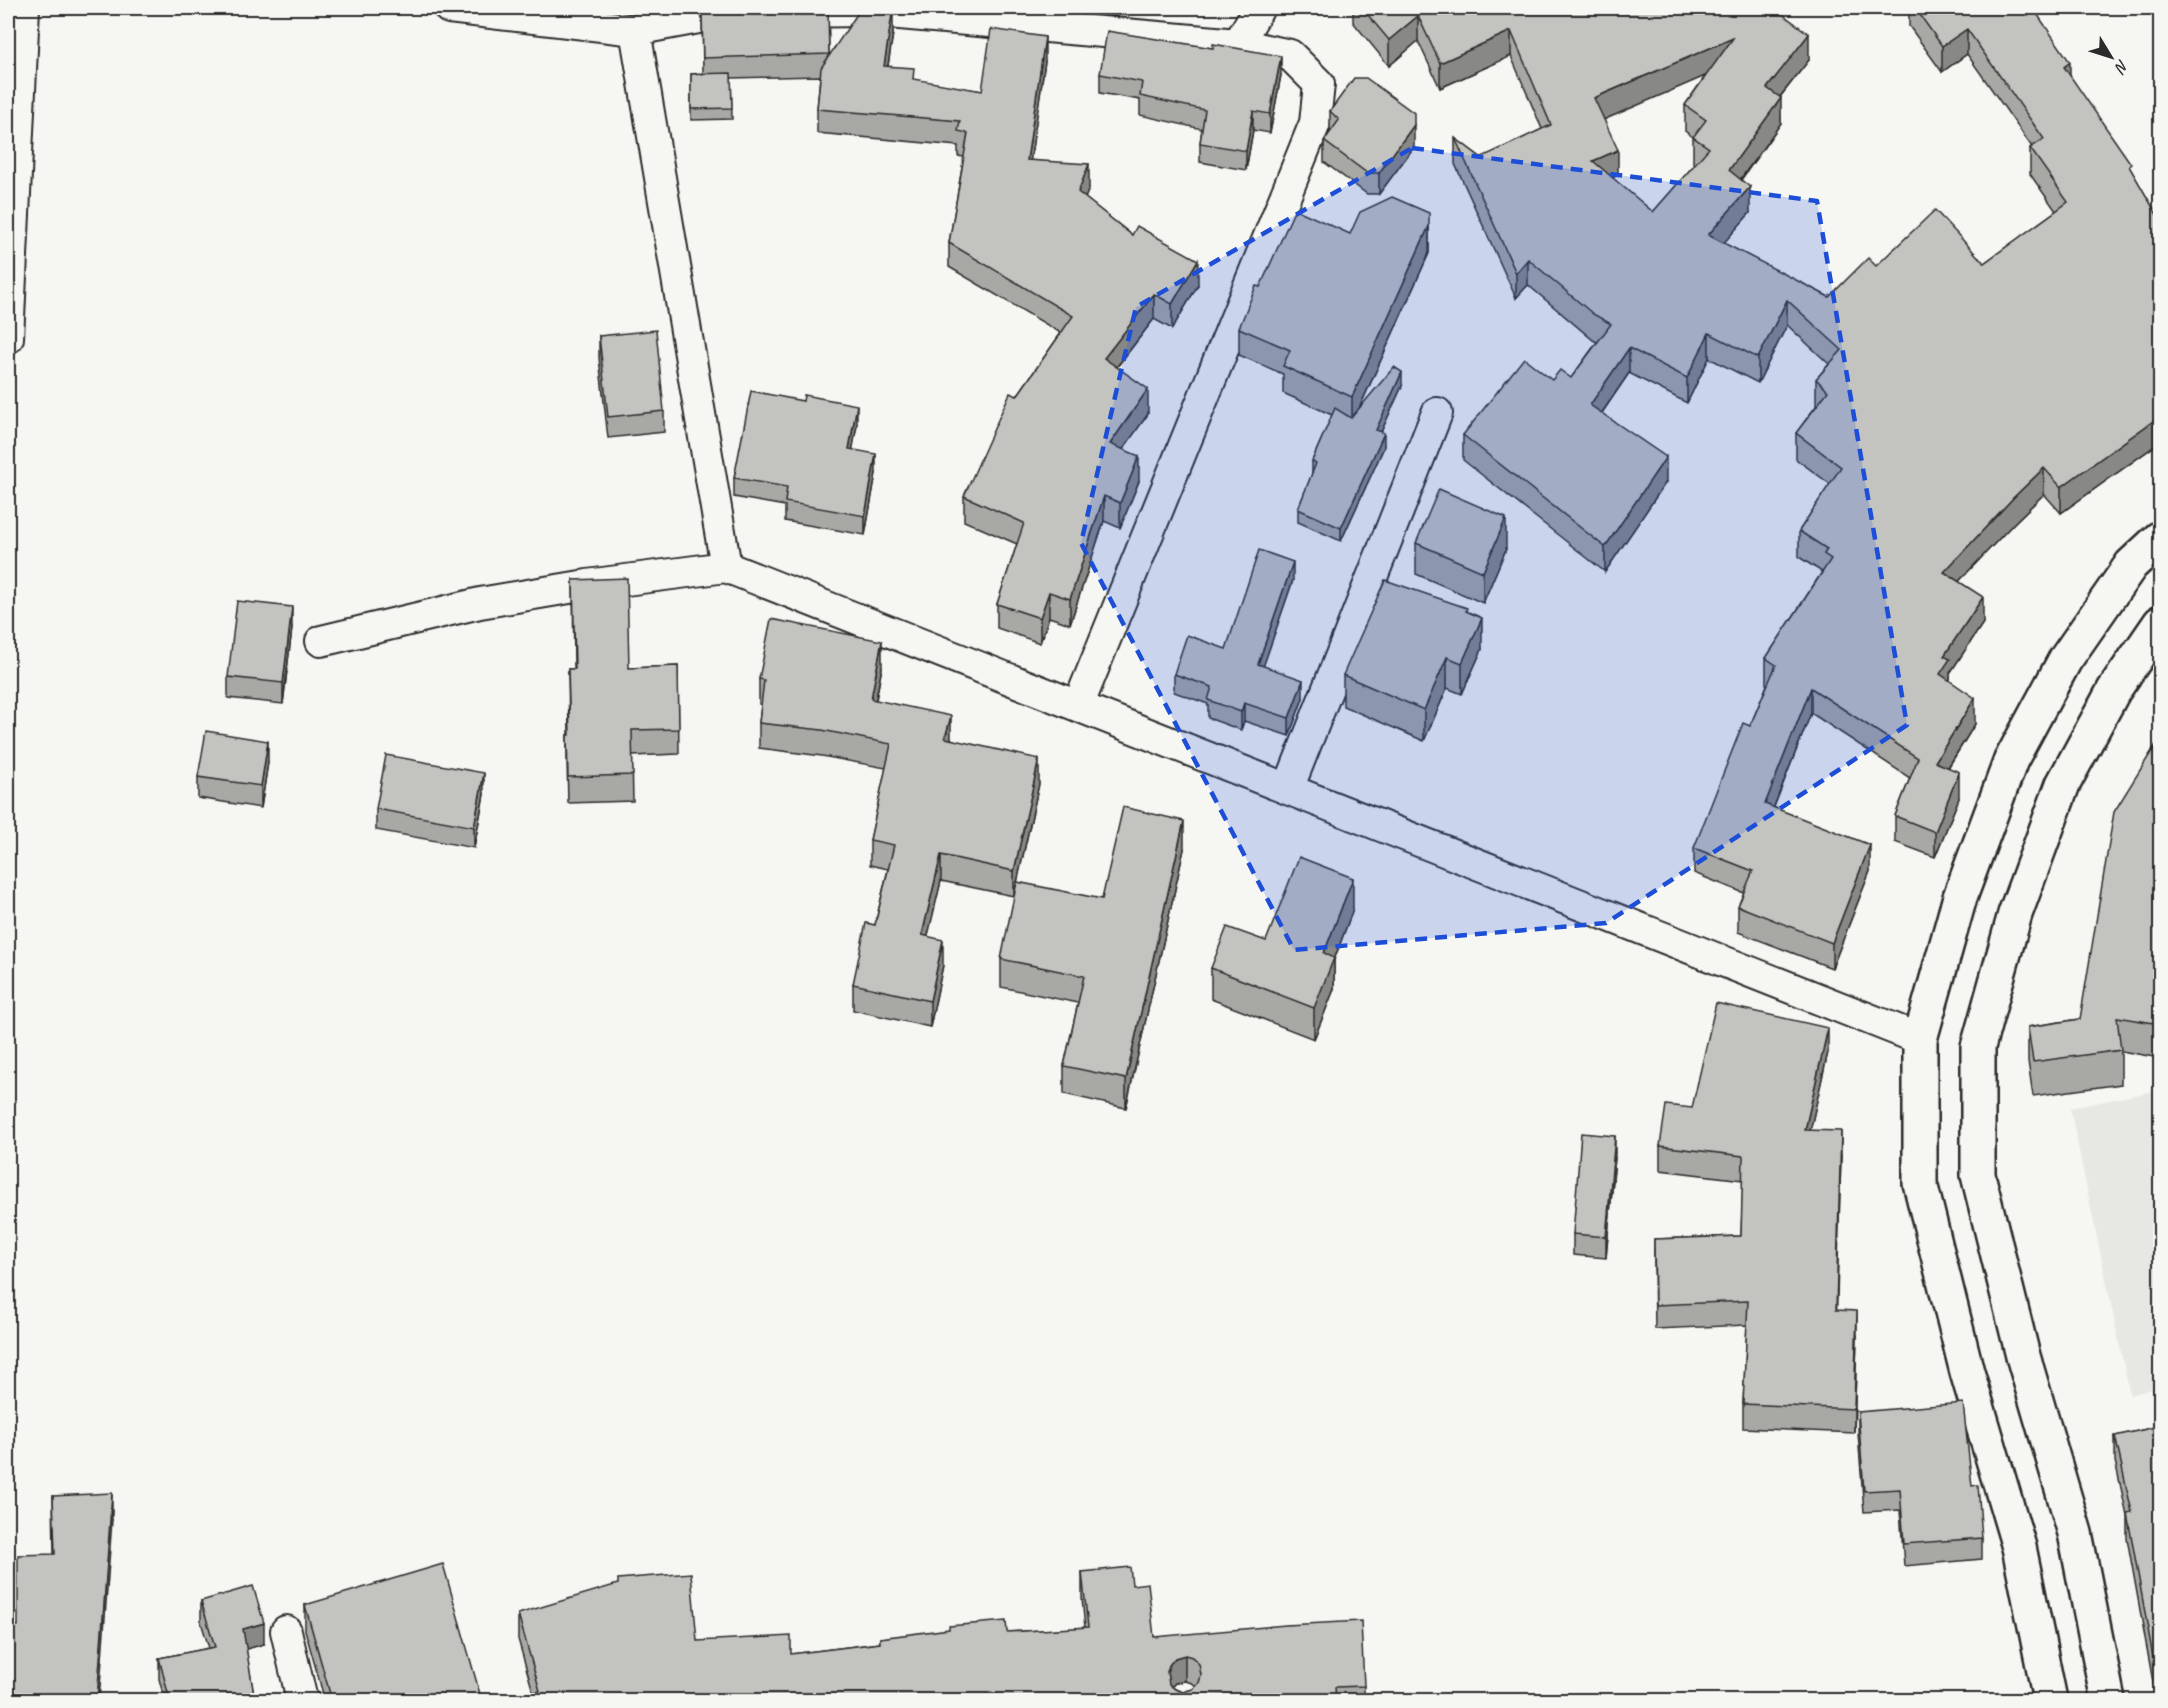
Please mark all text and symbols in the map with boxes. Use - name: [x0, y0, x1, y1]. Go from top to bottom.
- north arrow: [2081, 27, 2141, 87]
- text: N: [2109, 56, 2133, 78]

